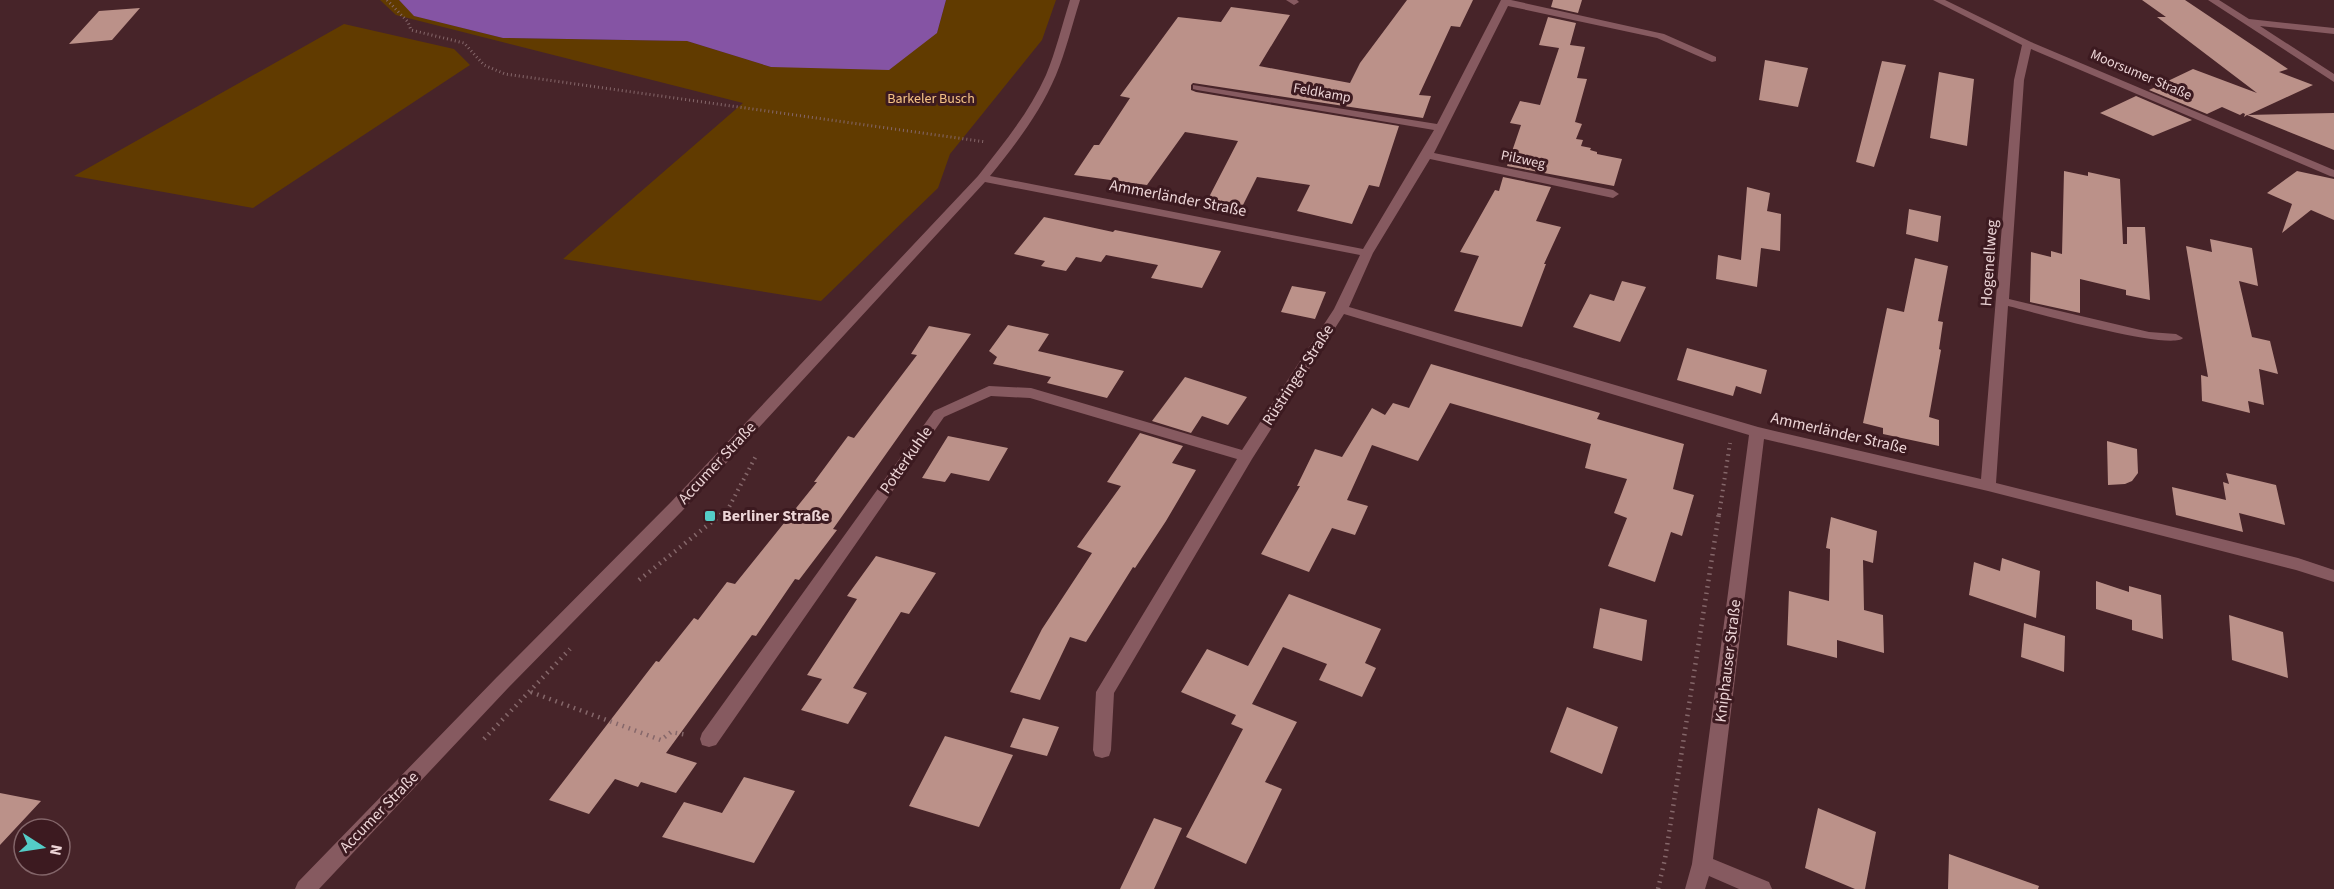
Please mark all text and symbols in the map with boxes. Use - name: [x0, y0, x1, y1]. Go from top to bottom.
- street label: Moorsumer Straße: [2087, 45, 2195, 105]
- street label: Feldkamp: [1292, 78, 1353, 108]
- park label: Barkeler Busch: [887, 89, 975, 109]
- street label: Pilzweg: [1499, 146, 1547, 174]
- street label: Ammerländer Straße: [1108, 174, 1248, 222]
- street label: Hogenellweg: [1975, 219, 2003, 307]
- street label: Rüstringer Straße: [1257, 320, 1339, 430]
- street label: Ammerländer Straße: [1769, 407, 1909, 459]
- street label: Accumer Straße: [673, 417, 761, 509]
- street label: Potterkuhle: [875, 422, 937, 498]
- place label: Berliner Straße: [722, 505, 830, 527]
- marker: Berliner Straße: [703, 509, 717, 523]
- street label: Kniphauser Straße: [1710, 598, 1746, 724]
- street label: Accumer Straße: [334, 766, 424, 858]
- north arrow: [12, 817, 72, 877]
- text: N: [44, 842, 68, 857]

